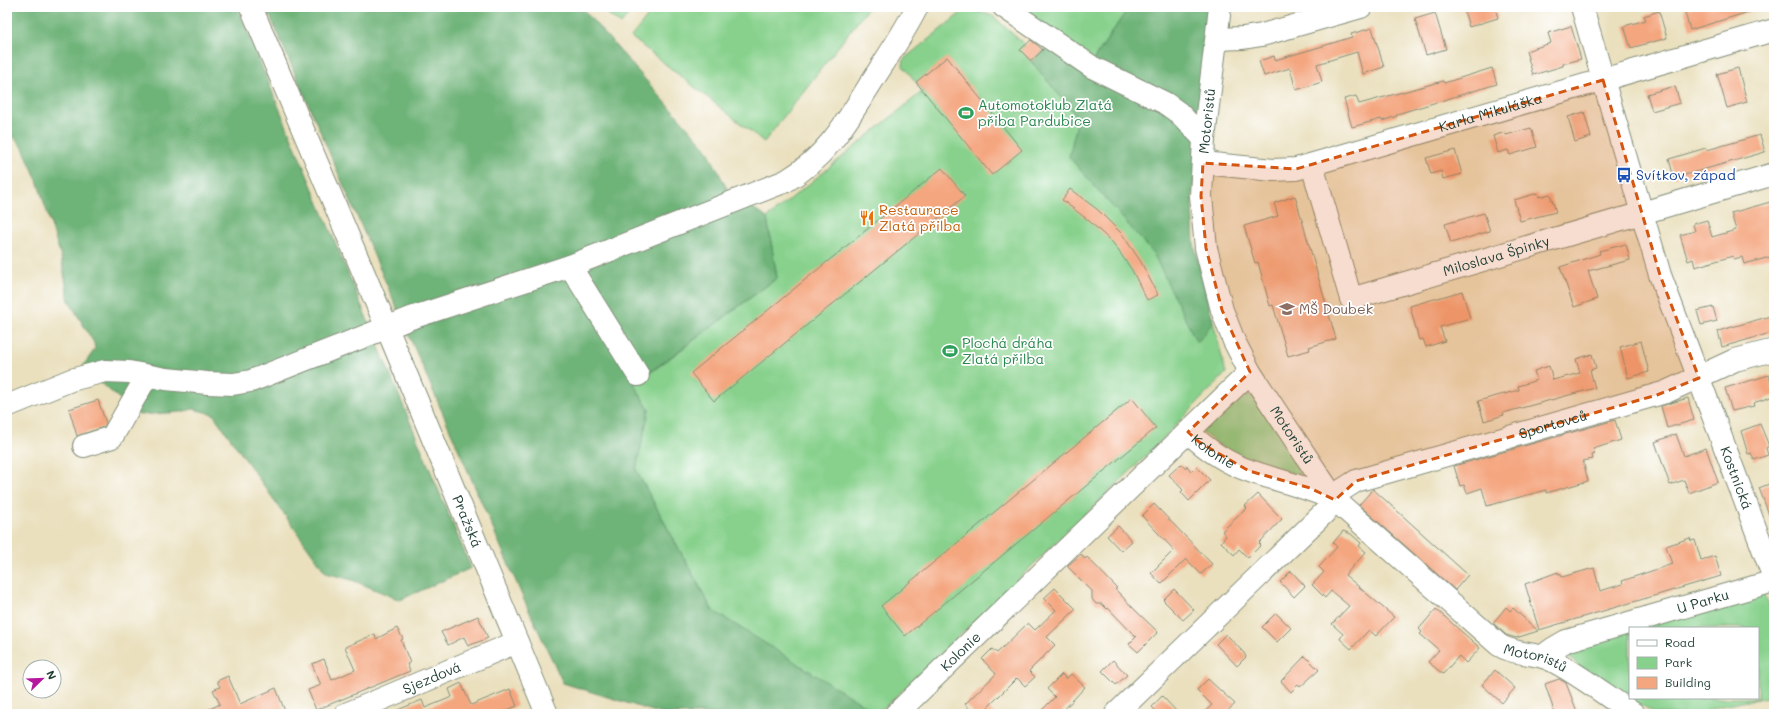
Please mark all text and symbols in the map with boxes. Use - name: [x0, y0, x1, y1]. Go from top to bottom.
- street label: Motoristů: [1194, 87, 1219, 155]
- street label: Karla Mikuláška: [1436, 88, 1544, 136]
- place label: Automotoklub Zlatá přiba Pardubice: [978, 95, 1112, 130]
- sports icon: Automotoklub Zlatá přiba Pardubice: [957, 104, 975, 122]
- place label: Svítkov, západ: [1636, 165, 1736, 184]
- bus stop icon: Svítkov, západ: [1615, 166, 1633, 184]
- place label: Restaurace Zlatá přilba: [879, 200, 961, 235]
- restaurant icon: Restaurace Zlatá přilba: [858, 209, 876, 227]
- street label: Miloslava Špinky: [1440, 231, 1552, 280]
- place label: MŠ Doubek: [1299, 299, 1373, 318]
- school or university icon: MŠ Doubek: [1278, 300, 1296, 318]
- place label: Plochá dráha Zlatá přilba: [962, 333, 1053, 368]
- sports icon: Plochá dráha Zlatá přilba: [941, 342, 959, 360]
- street label: Motoristů: [1266, 402, 1318, 467]
- street label: Sportovců: [1517, 405, 1589, 443]
- street label: Kolonie: [1188, 429, 1239, 473]
- street label: Kostnická: [1716, 443, 1757, 512]
- street label: Pražská: [448, 492, 487, 550]
- street label: U Parku: [1675, 585, 1731, 618]
- street label: Kolonie: [936, 627, 985, 675]
- legend: [1629, 627, 1759, 699]
- text: Road: [1665, 634, 1695, 650]
- street label: Motoristů: [1501, 639, 1571, 676]
- text: Park: [1665, 654, 1692, 670]
- street label: Sjezdová: [399, 657, 464, 698]
- north arrow: [22, 659, 62, 699]
- text: N: [43, 668, 60, 682]
- text: Building: [1665, 674, 1711, 690]

